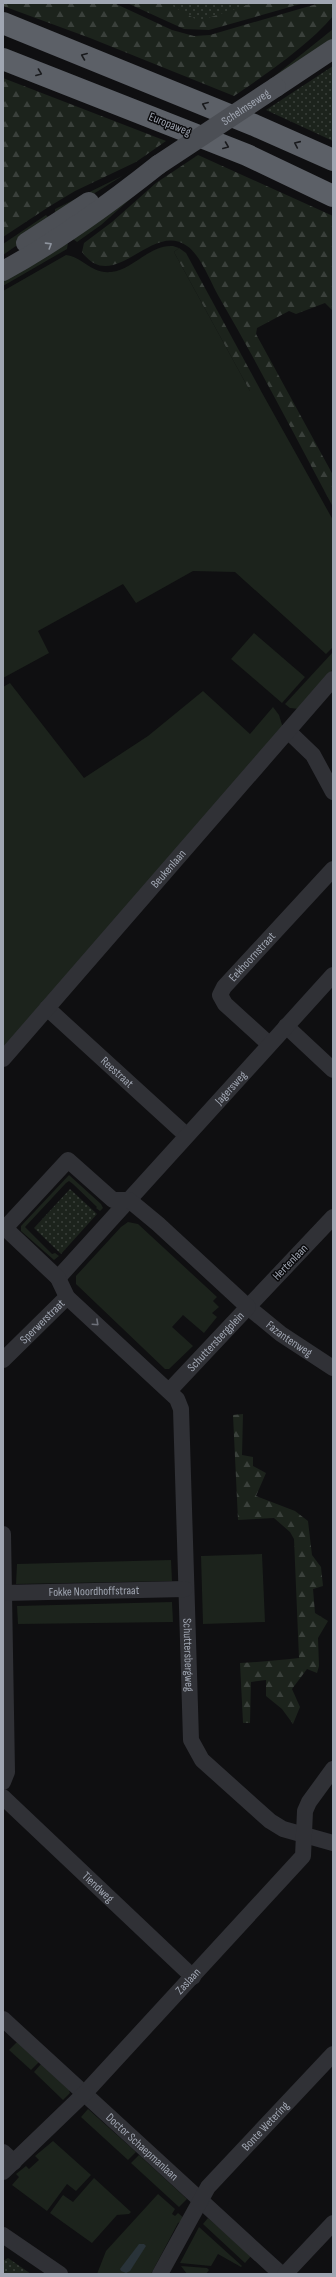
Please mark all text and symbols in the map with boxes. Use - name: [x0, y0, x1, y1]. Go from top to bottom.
- one-way arrow: [81, 53, 89, 61]
- one-way arrow: [36, 69, 43, 77]
- street label: Schelmseweg: [219, 86, 273, 129]
- one-way arrow: [201, 102, 209, 110]
- street label: Europaweg: [147, 109, 193, 140]
- one-way arrow: [221, 141, 229, 149]
- one-way arrow: [294, 141, 301, 149]
- one-way arrow: [45, 242, 52, 249]
- street label: Beukenlaan: [148, 847, 189, 891]
- street label: Eekhoornstraat: [226, 929, 279, 985]
- street label: Reestraat: [97, 1054, 137, 1091]
- street label: Jagersweg: [211, 1068, 250, 1109]
- street label: Hertenlaan: [269, 1241, 311, 1284]
- street label: Sperwerstraat: [17, 1296, 69, 1347]
- street label: Schuttersbergplein: [184, 1309, 248, 1375]
- street label: Fazantenweg: [263, 1318, 315, 1361]
- one-way arrow: [91, 1319, 99, 1326]
- street label: Fokke Noordhoffstraat: [49, 1583, 140, 1600]
- street label: Schuttersbergweg: [179, 1618, 197, 1692]
- street label: Tiendweg: [79, 1869, 117, 1906]
- street label: Zaslaan: [173, 1965, 204, 1998]
- street label: Bonte Wetering: [239, 2098, 293, 2154]
- street label: Doctor Schaepmanlaan: [103, 2110, 181, 2184]

